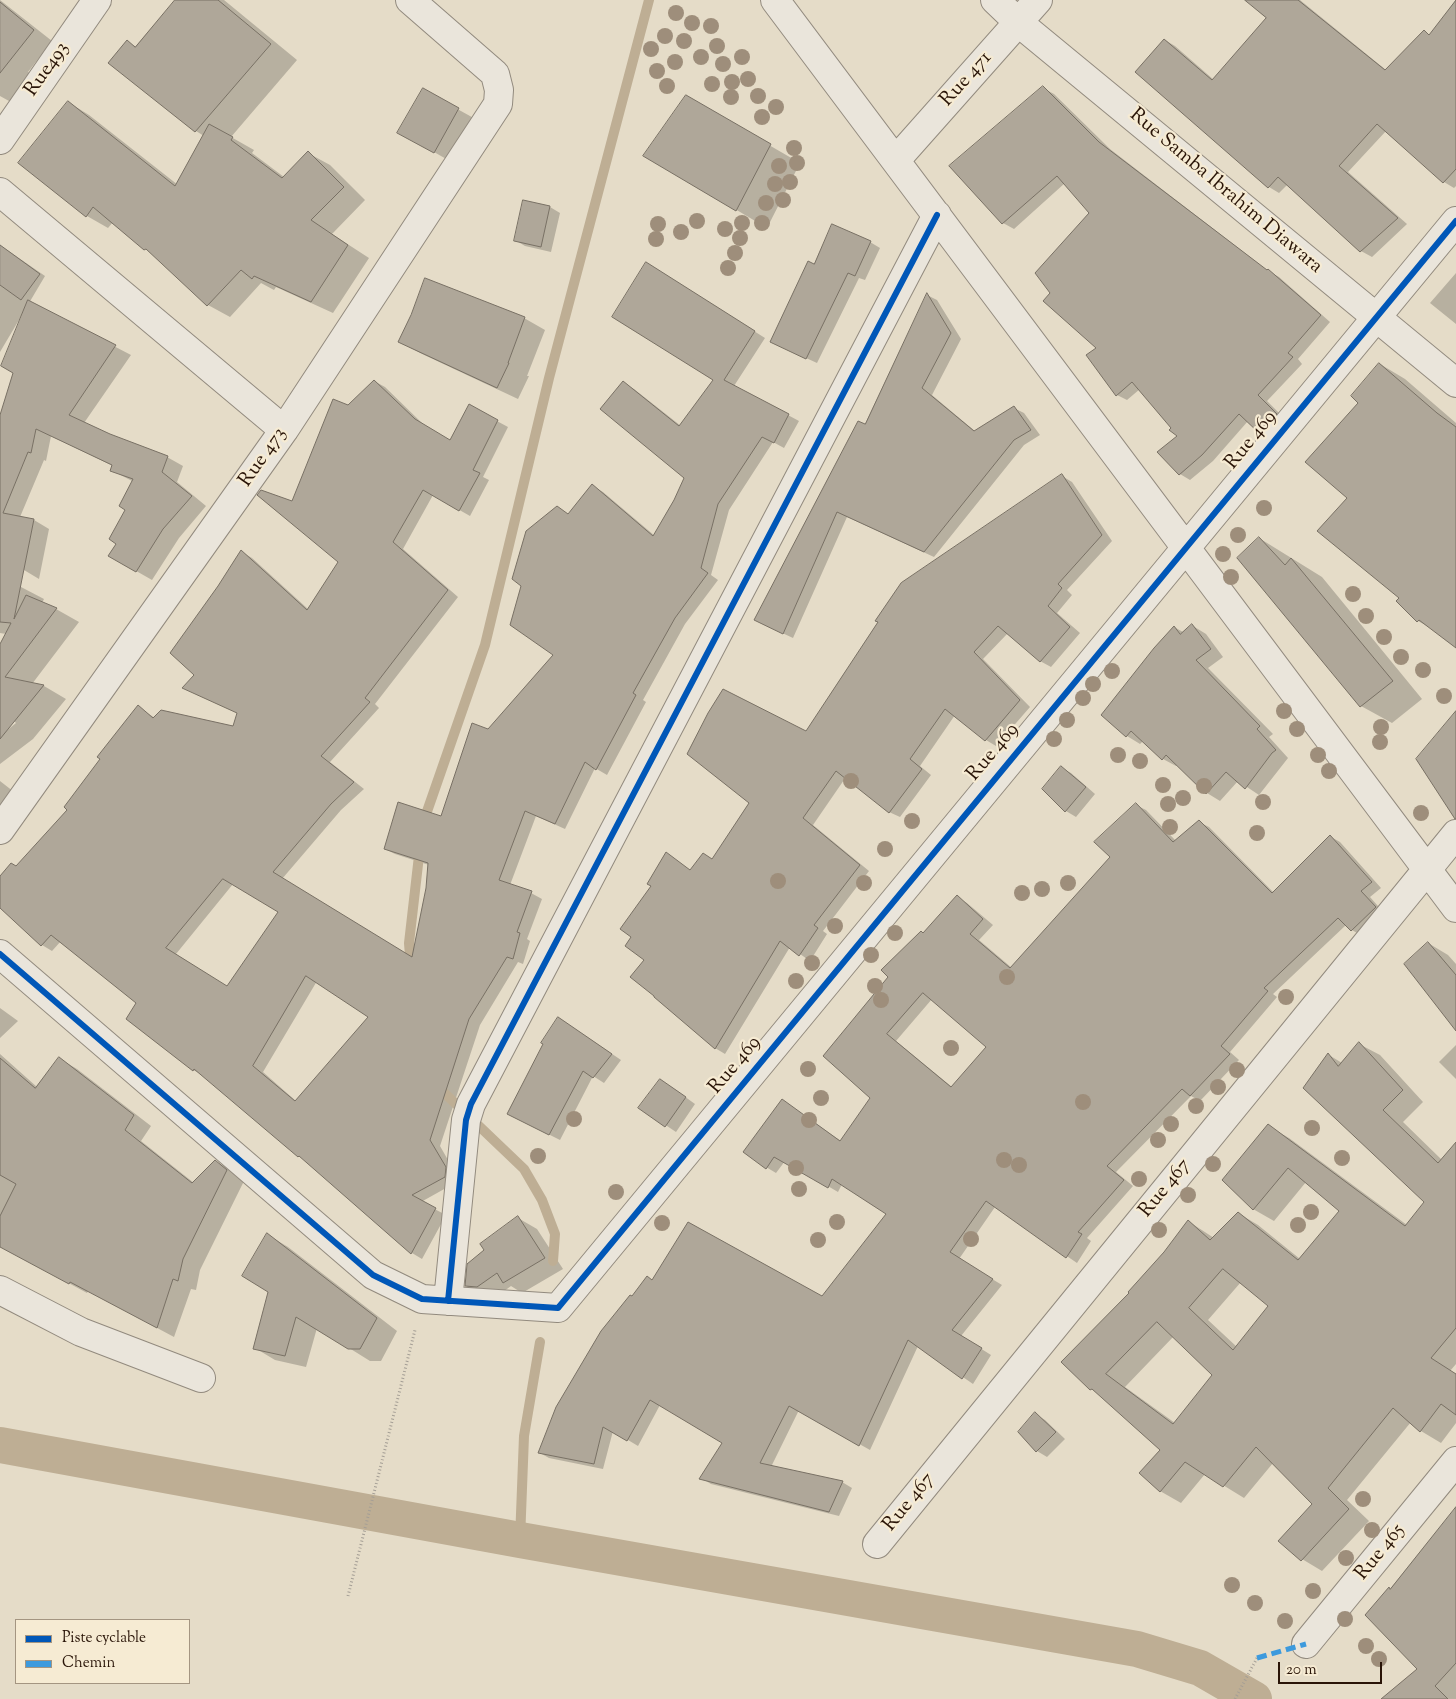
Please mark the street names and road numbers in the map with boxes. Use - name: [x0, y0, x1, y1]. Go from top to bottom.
- street label: Rue493: [21, 38, 75, 102]
- street label: Rue 471: [936, 48, 998, 112]
- street label: Rue Samba Ibrahim Diawara: [1124, 104, 1326, 280]
- street label: Rue 469: [1221, 407, 1283, 475]
- street label: Rue 473: [235, 424, 293, 492]
- street label: Rue 469: [963, 719, 1025, 787]
- street label: Rue 469: [705, 1032, 767, 1100]
- street label: Rue 467: [1135, 1155, 1197, 1223]
- street label: Rue 467: [879, 1469, 941, 1537]
- street label: Rue 465: [1351, 1520, 1411, 1586]

